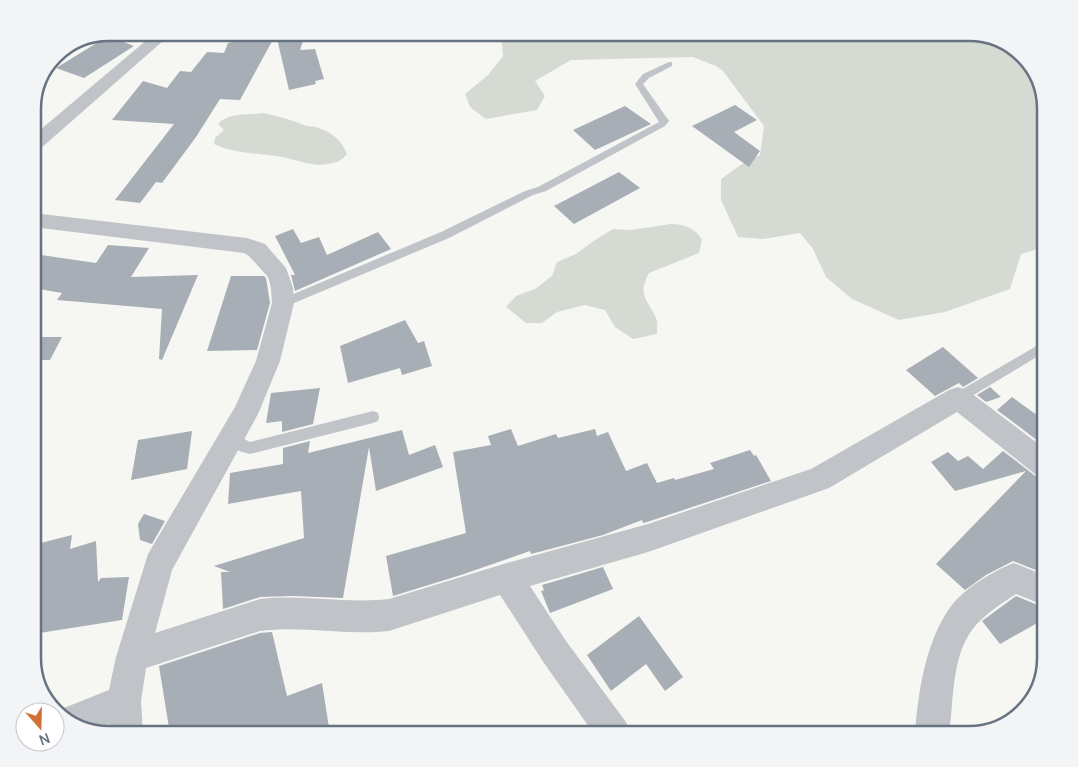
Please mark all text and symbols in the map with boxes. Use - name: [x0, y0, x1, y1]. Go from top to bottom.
- north arrow: [15, 702, 65, 752]
- text: N: [37, 729, 53, 750]

